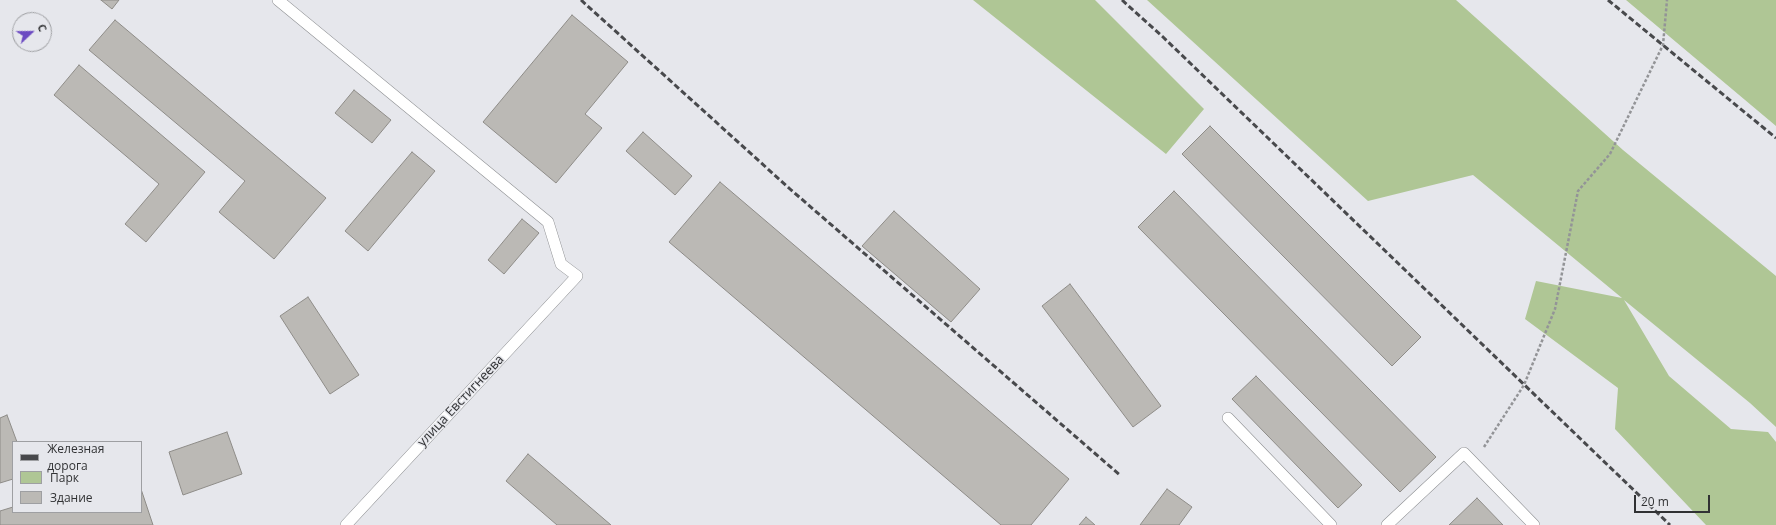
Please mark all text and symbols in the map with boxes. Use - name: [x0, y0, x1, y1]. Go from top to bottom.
- north arrow: [12, 12, 52, 52]
- text: С: [34, 22, 51, 34]
- street label: улица Евстигнеева: [415, 352, 507, 450]
- text: Железная дорога: [47, 440, 104, 474]
- legend: [12, 441, 142, 513]
- text: Парк: [50, 469, 79, 486]
- scale bar: [1636, 487, 1712, 513]
- text: Здание: [50, 489, 93, 506]
- text: 20 m: [1641, 493, 1669, 510]

